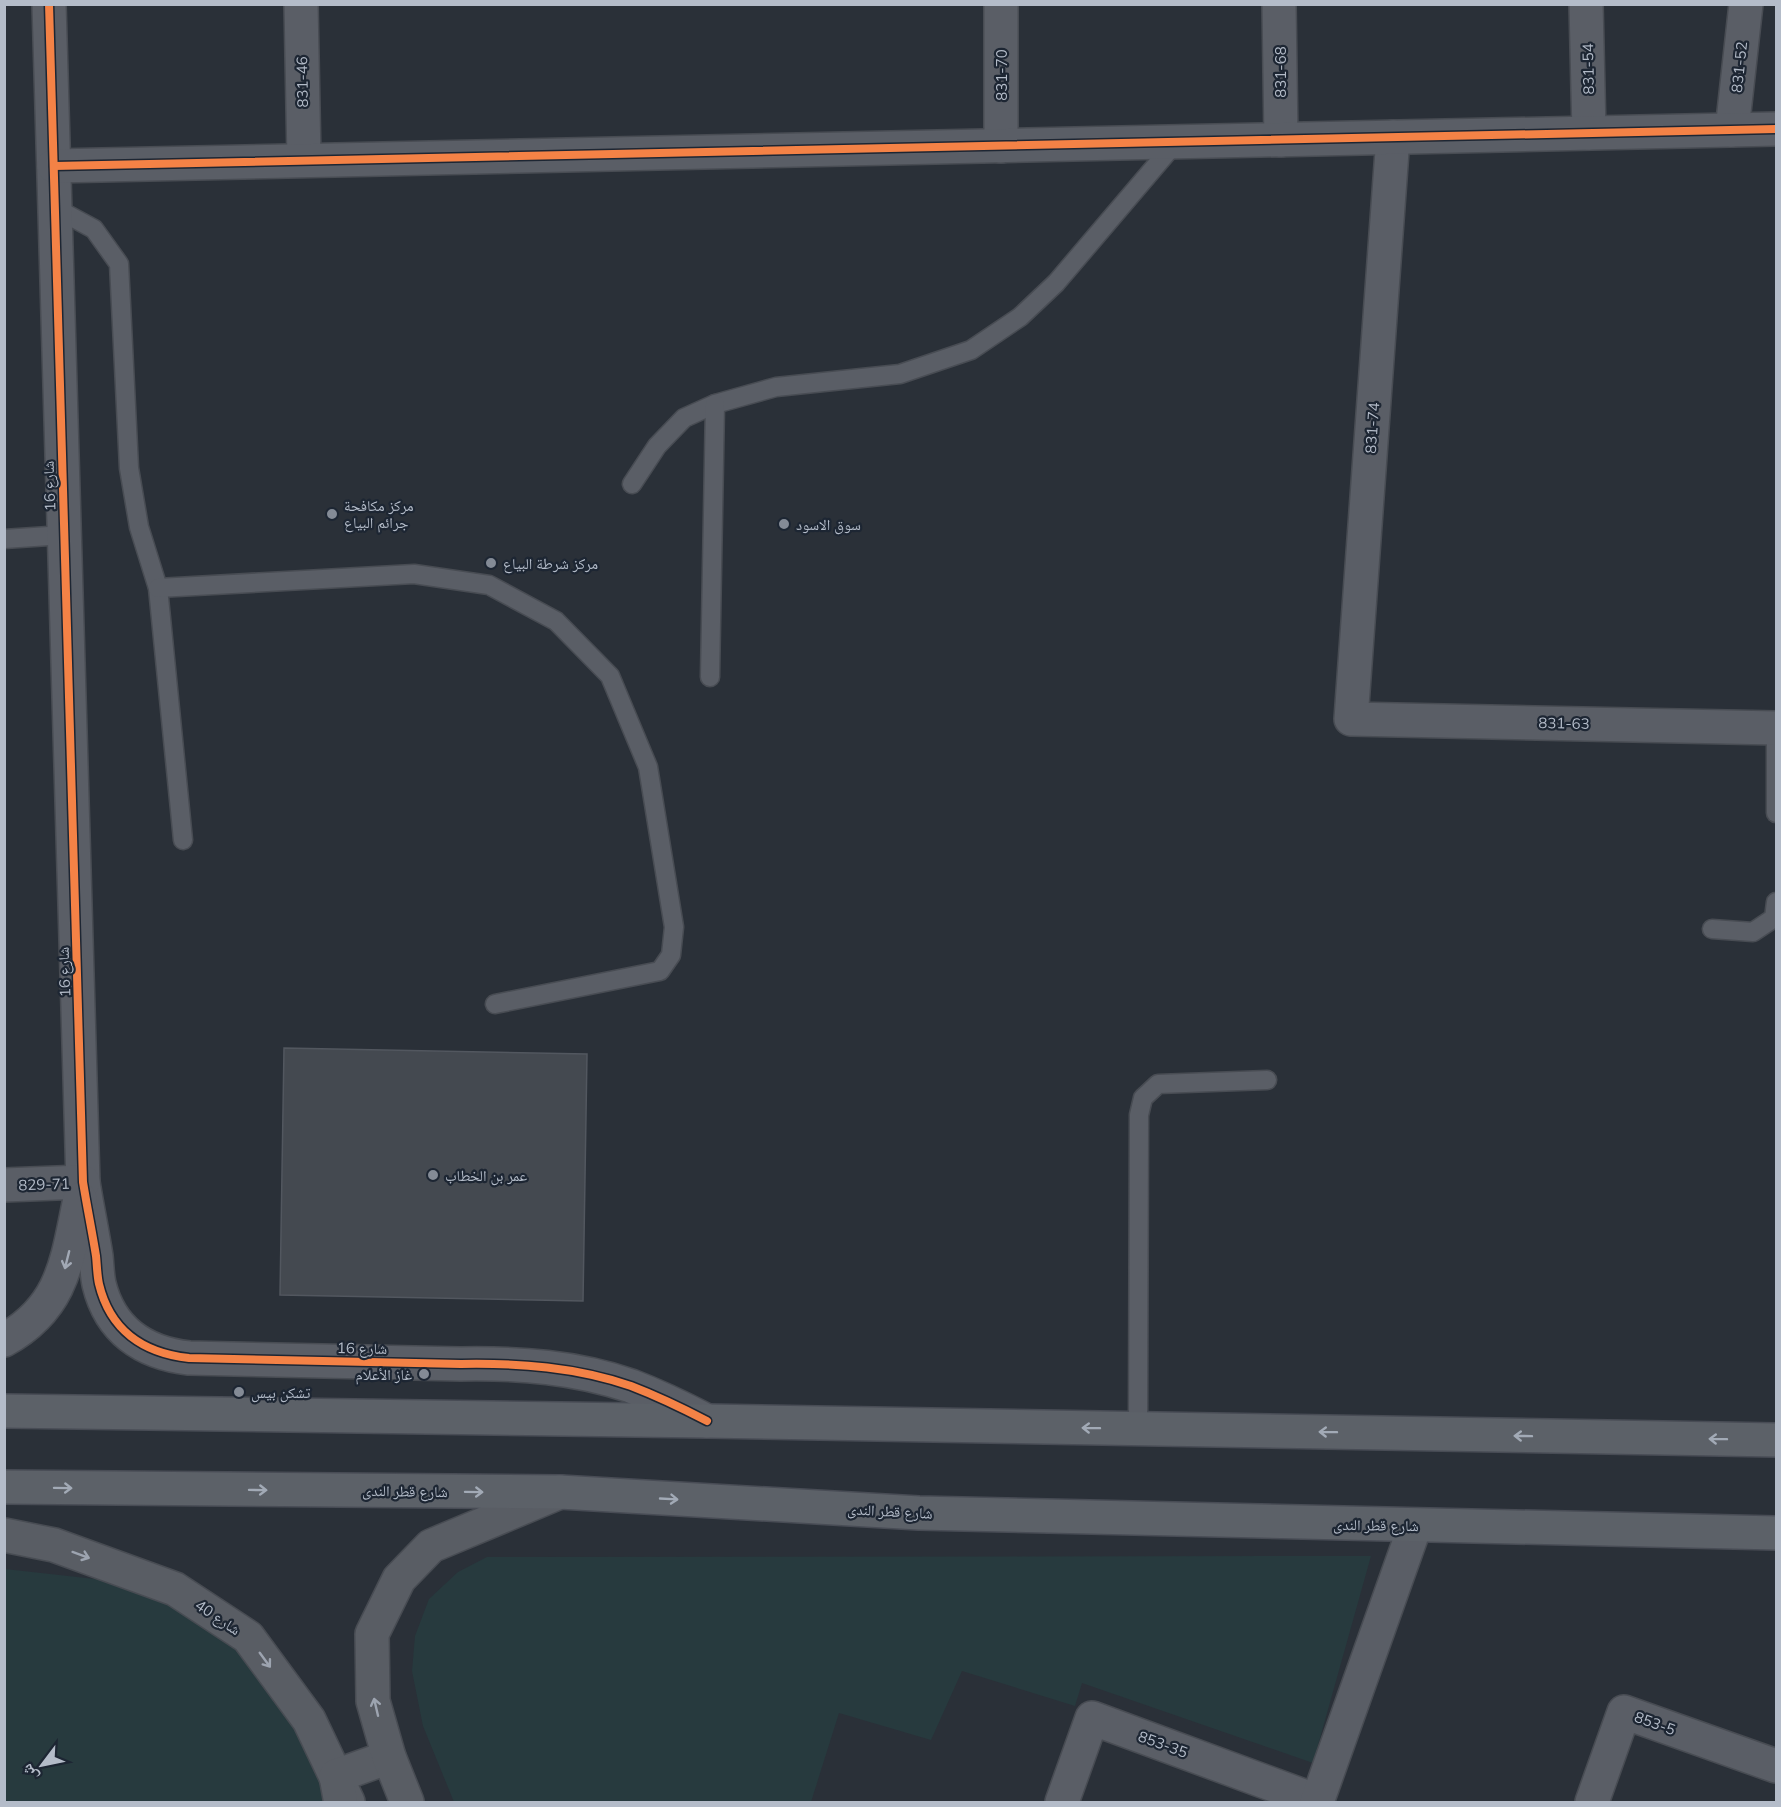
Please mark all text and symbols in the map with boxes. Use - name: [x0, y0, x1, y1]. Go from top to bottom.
- street label: 831-52: [1727, 40, 1751, 94]
- street label: 831-54: [1578, 43, 1598, 95]
- street label: 831-68: [1271, 46, 1290, 98]
- street label: 831-70: [992, 49, 1011, 101]
- street label: 831-46: [292, 56, 312, 108]
- street label: 831-74: [1361, 402, 1383, 454]
- street label: شارع 16: [39, 460, 60, 512]
- place label: مركز مكافحة جرائم البياع: [344, 496, 414, 533]
- marker: مركز مكافحة جرائم البياع: [325, 507, 339, 521]
- place label: سوق الاسود: [796, 515, 861, 535]
- marker: سوق الاسود: [777, 517, 791, 531]
- place label: مركز شرطة البياع: [503, 554, 598, 574]
- marker: مركز شرطة البياع: [484, 556, 498, 570]
- street label: 831-63: [1538, 713, 1590, 733]
- street label: شارع 16: [54, 946, 75, 998]
- place label: عمر بن الخطاب: [445, 1166, 528, 1186]
- marker: عمر بن الخطاب: [426, 1168, 440, 1182]
- street label: 829-71: [18, 1174, 70, 1194]
- one-way arrow: [60, 1250, 72, 1269]
- street label: شارع 16: [337, 1338, 388, 1359]
- place label: غاز الأعلام: [356, 1365, 412, 1385]
- marker: غاز الأعلام: [417, 1367, 431, 1381]
- place label: تشكن بيس: [251, 1383, 311, 1403]
- marker: تشكن بيس: [232, 1385, 246, 1399]
- one-way arrow: [1082, 1422, 1102, 1434]
- one-way arrow: [1319, 1426, 1339, 1438]
- one-way arrow: [1514, 1430, 1534, 1442]
- one-way arrow: [1709, 1434, 1729, 1445]
- street label: شارع قطر الندى: [362, 1481, 448, 1502]
- one-way arrow: [52, 1482, 72, 1494]
- one-way arrow: [247, 1484, 267, 1496]
- one-way arrow: [463, 1486, 483, 1497]
- one-way arrow: [658, 1493, 678, 1504]
- street label: شارع قطر الندى: [847, 1499, 933, 1524]
- street label: شارع قطر الندى: [1333, 1515, 1419, 1536]
- one-way arrow: [71, 1550, 90, 1561]
- street label: شارع 40: [191, 1595, 244, 1640]
- one-way arrow: [259, 1652, 271, 1668]
- one-way arrow: [369, 1698, 381, 1717]
- street label: 853-5: [1632, 1707, 1678, 1739]
- street label: 853-35: [1136, 1726, 1190, 1762]
- north arrow: [12, 1735, 72, 1795]
- text: ش: [16, 1760, 42, 1785]

